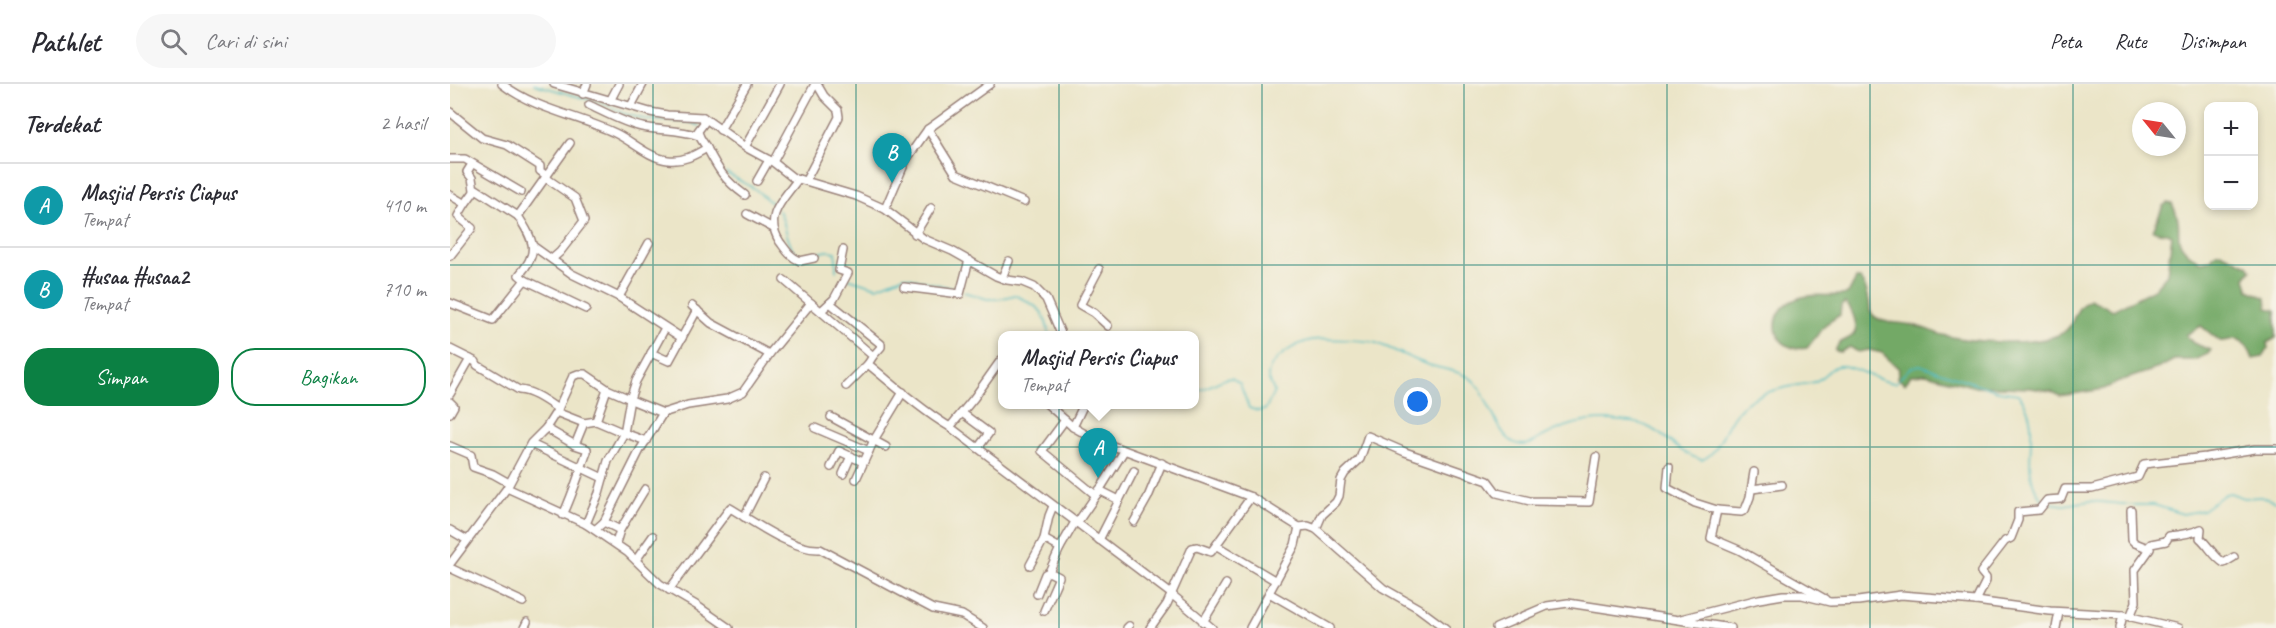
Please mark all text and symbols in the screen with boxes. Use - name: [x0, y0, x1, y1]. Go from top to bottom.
- search box: [136, 14, 556, 68]
- text: Pathlet: [30, 24, 100, 59]
- icon: search: [157, 25, 190, 58]
- text: Cari di sini: [205, 27, 286, 55]
- text: Peta: [2050, 28, 2081, 54]
- text: Rute: [2114, 28, 2147, 54]
- text: Disimpan: [2180, 28, 2246, 54]
- north arrow: [2132, 102, 2186, 156]
- map controls: [2204, 102, 2258, 210]
- button: +: [2204, 102, 2258, 156]
- text: Terdekat: [24, 107, 100, 140]
- text: 2 hasil: [380, 111, 426, 136]
- pin: B: [872, 134, 912, 183]
- button: −: [2204, 156, 2258, 210]
- text: Masjid Persis Ciapus: [81, 179, 236, 207]
- text: A: [38, 193, 49, 218]
- text: 410 m: [383, 193, 426, 218]
- text: Tempat: [81, 207, 128, 232]
- text: #usaa #usaa2: [81, 263, 189, 291]
- text: B: [38, 277, 49, 302]
- text: 710 m: [383, 277, 426, 302]
- text: Tempat: [81, 291, 128, 316]
- popup: [998, 331, 1199, 409]
- text: Masjid Persis Ciapus: [1021, 344, 1176, 372]
- button: Simpan: [24, 348, 219, 406]
- button: Bagikan: [231, 348, 426, 406]
- text: Tempat: [1021, 372, 1068, 397]
- your location: [1403, 387, 1432, 416]
- pin: A: [1078, 428, 1118, 478]

